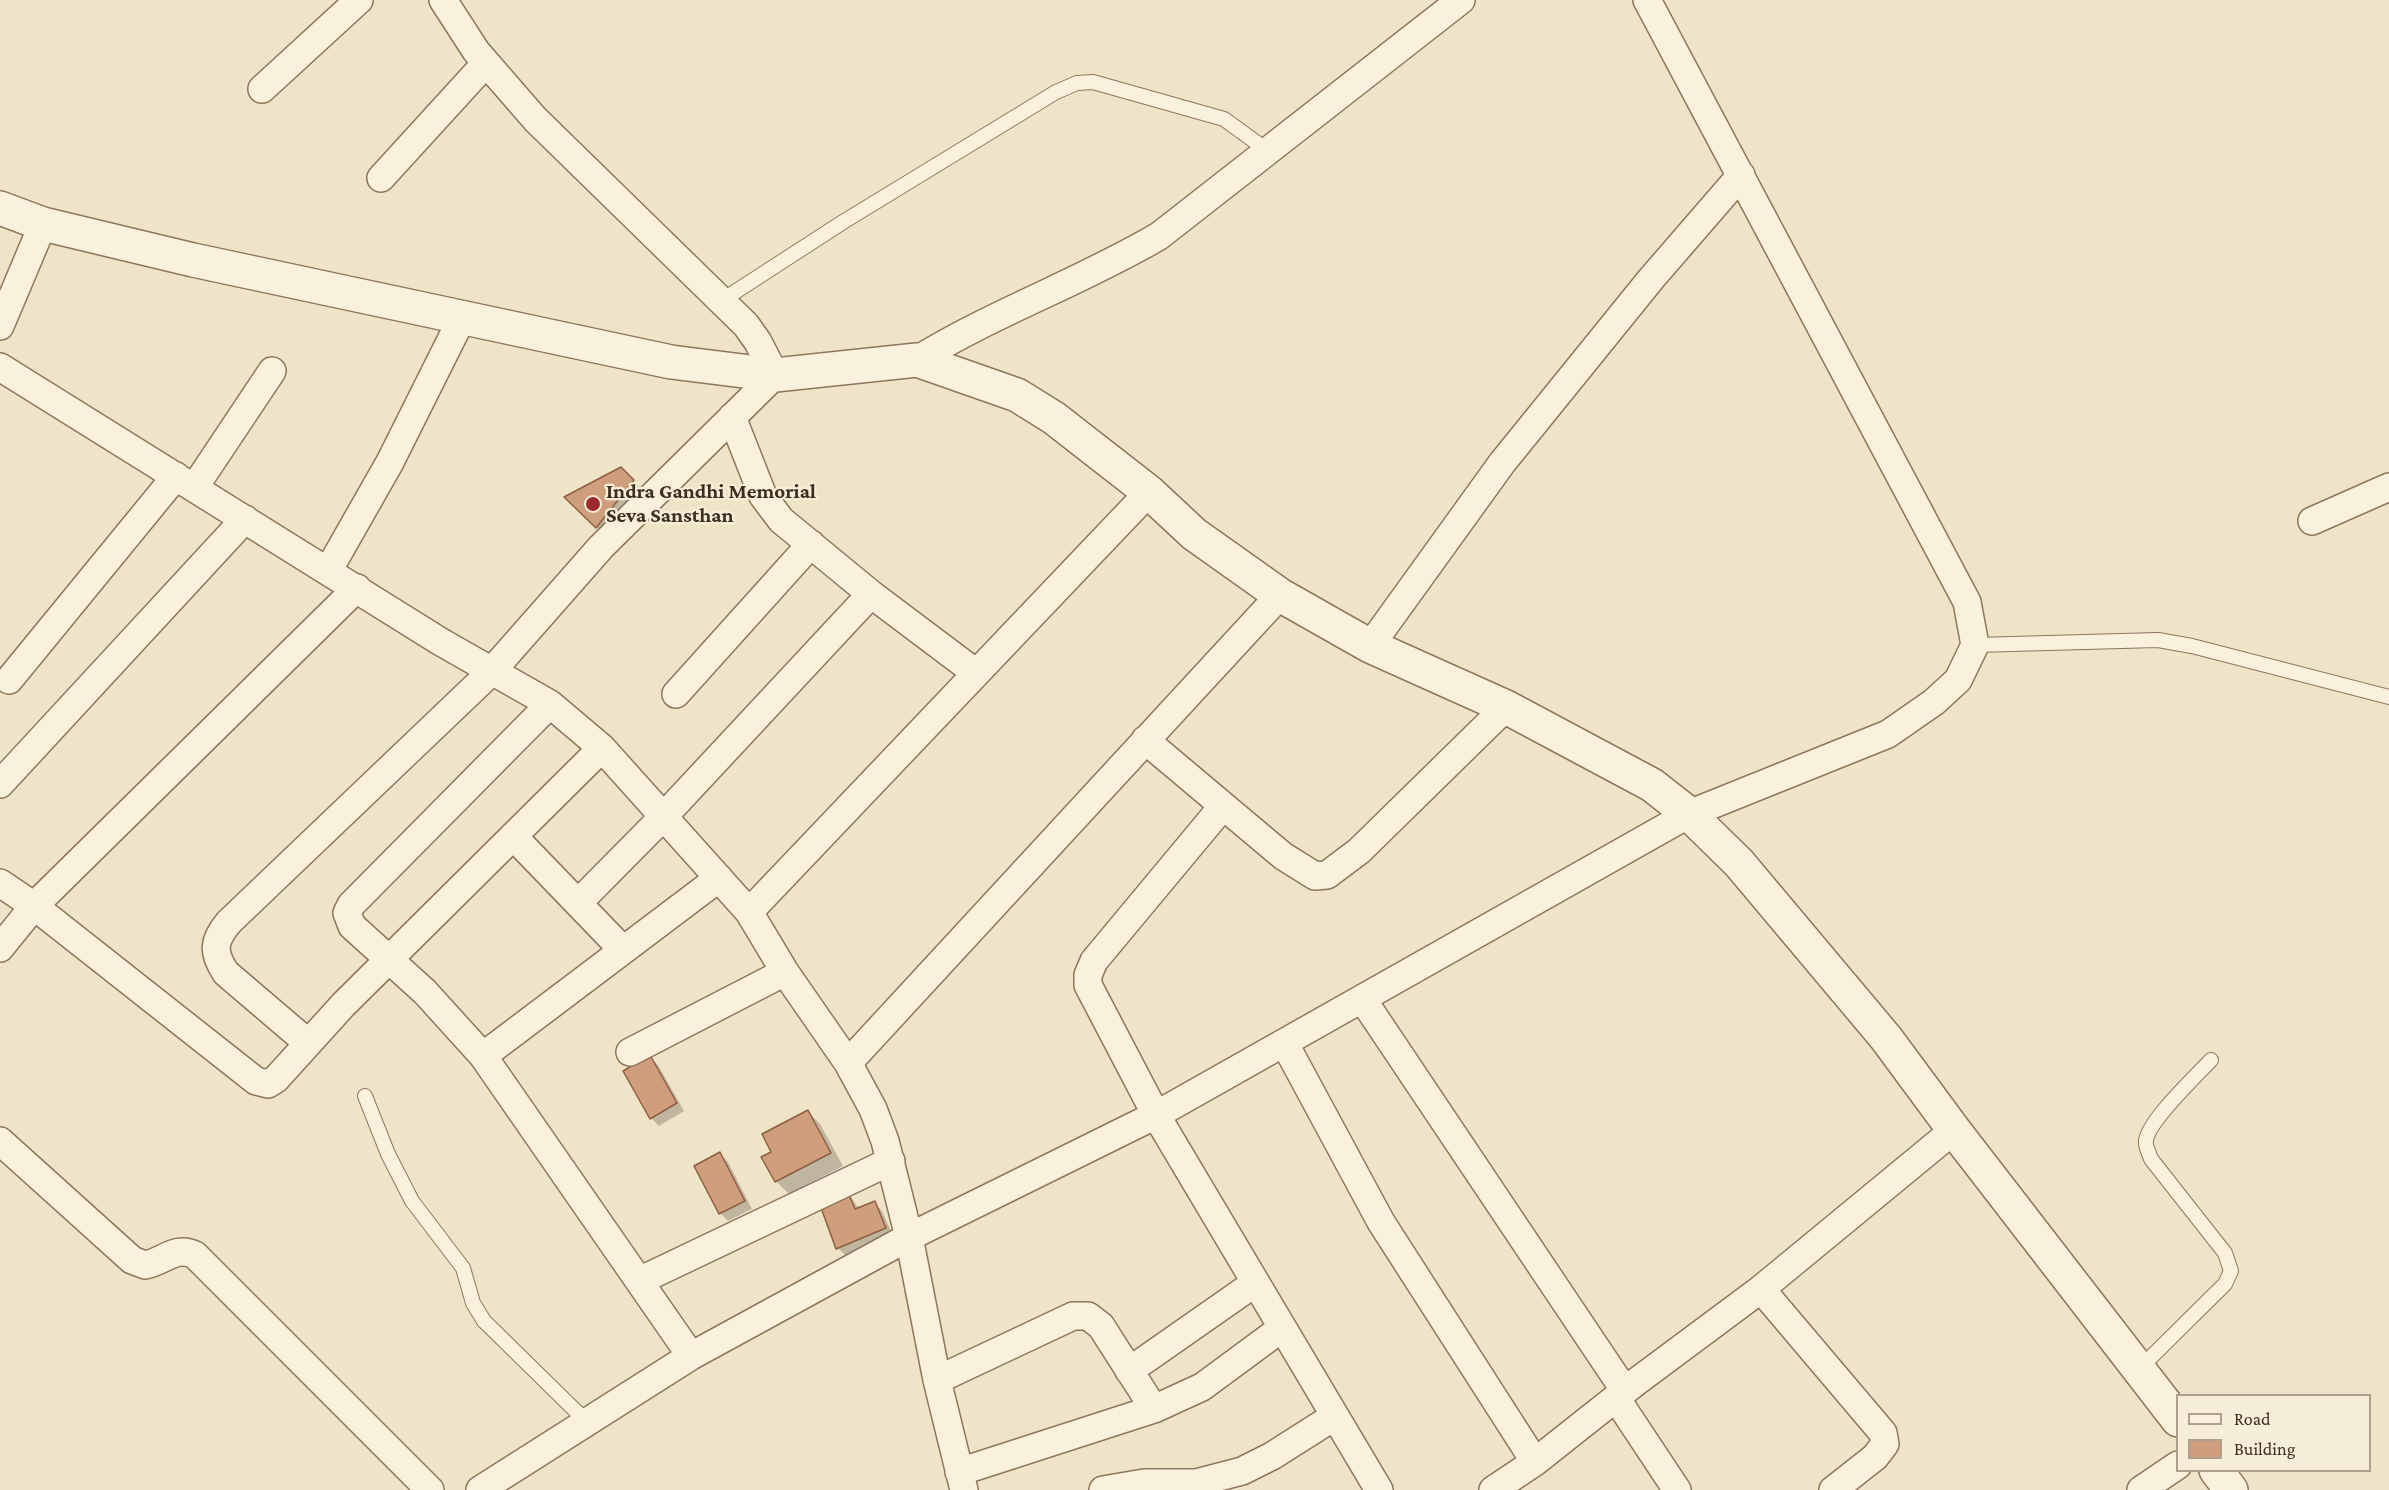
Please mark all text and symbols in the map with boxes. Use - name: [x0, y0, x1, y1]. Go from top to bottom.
- place label: Indra Gandhi Memorial Seva Sansthan: [606, 479, 816, 529]
- marker: Indra Gandhi Memorial Seva Sansthan: [584, 495, 602, 513]
- legend: [2176, 1394, 2371, 1472]
- text: Road: [2234, 1409, 2271, 1429]
- text: Building: [2234, 1439, 2295, 1459]

